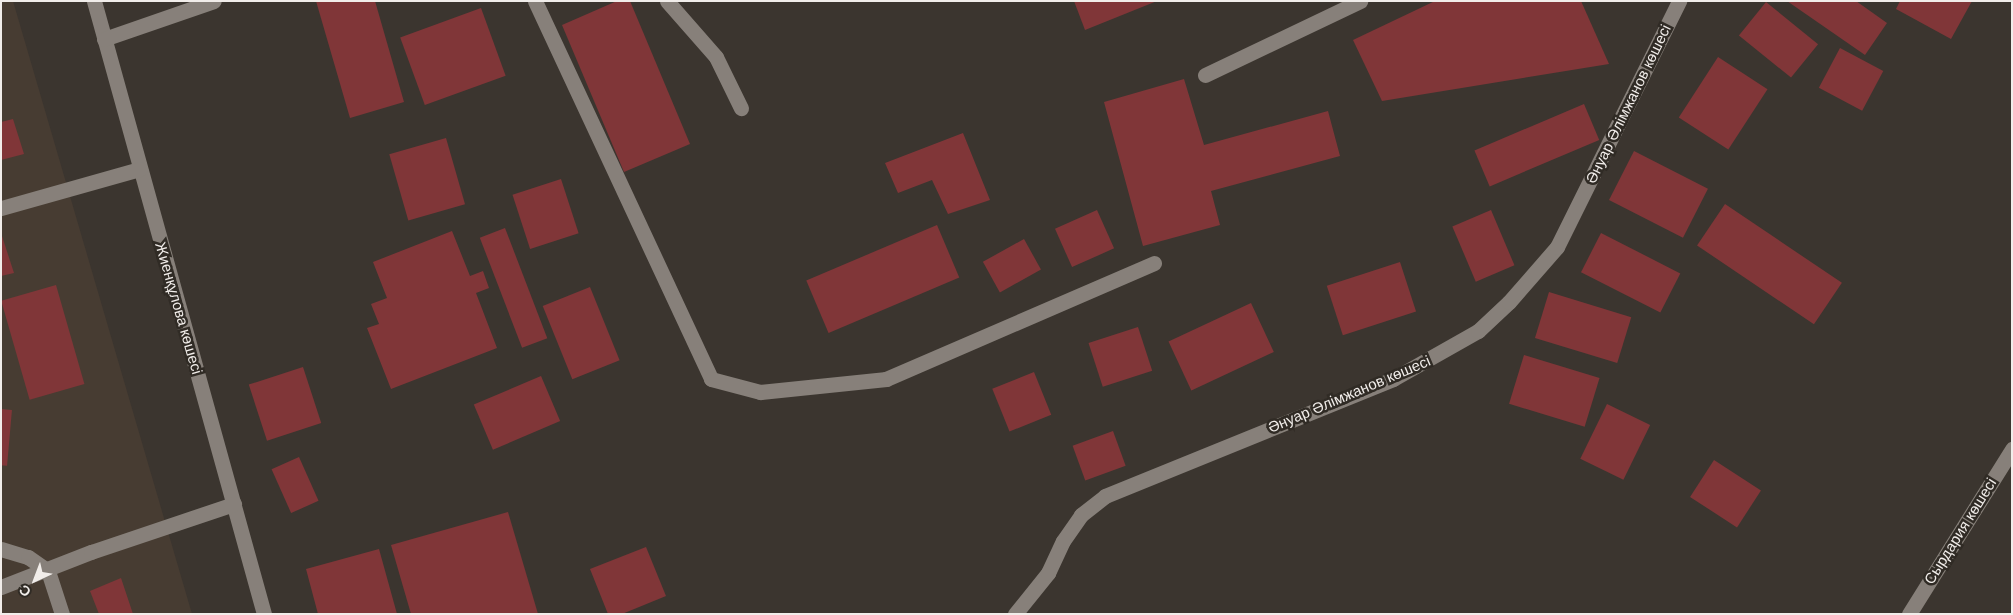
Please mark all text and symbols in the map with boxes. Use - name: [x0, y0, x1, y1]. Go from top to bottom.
- street label: Әнуар Әлімжанов көшесі: [1582, 22, 1674, 186]
- street label: Жиенқұлова көшесі: [152, 240, 206, 376]
- street label: Әнуар Әлімжанов көшесі: [1265, 352, 1433, 436]
- street label: Сырдария көшесі: [1920, 475, 2000, 587]
- north arrow: [10, 555, 60, 605]
- text: С: [16, 582, 34, 600]

